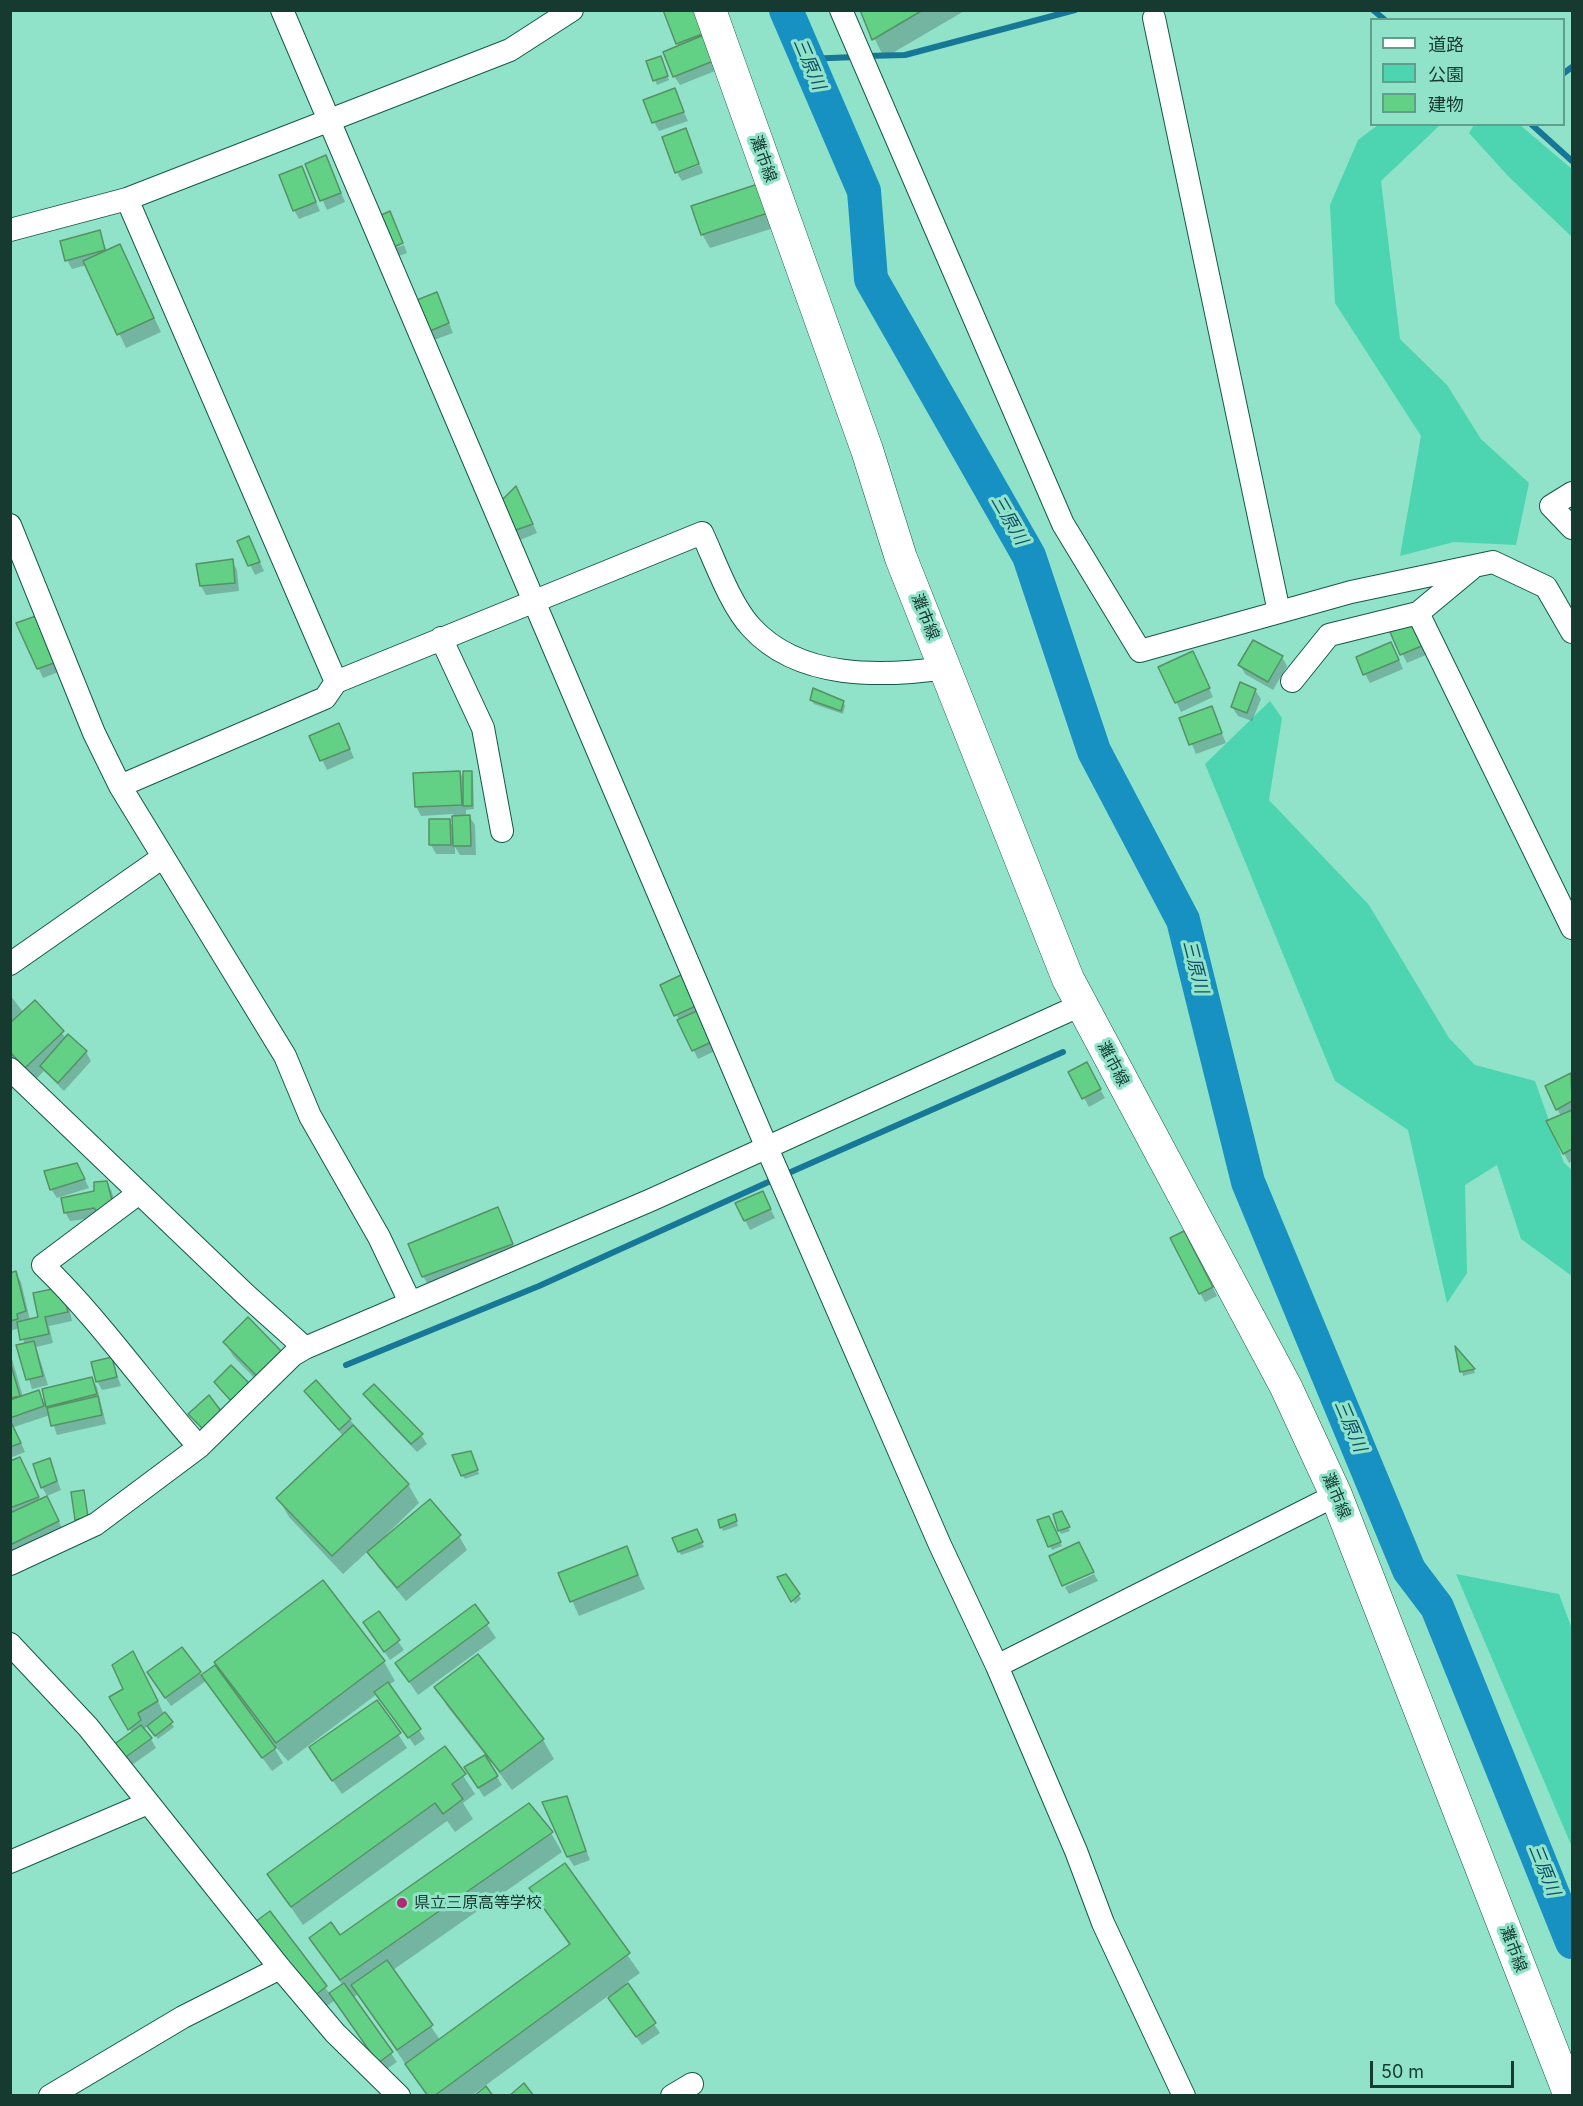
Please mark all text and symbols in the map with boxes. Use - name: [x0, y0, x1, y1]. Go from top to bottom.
- legend: [1370, 18, 1565, 126]
- text: 道路: [1428, 34, 1464, 55]
- water label: 三原川: [789, 35, 829, 93]
- text: 公園: [1428, 64, 1464, 85]
- text: 建物: [1428, 94, 1464, 115]
- street label: 灘市線: [746, 133, 780, 185]
- water label: 三原川: [986, 491, 1032, 549]
- street label: 灘市線: [907, 591, 943, 643]
- water label: 三原川: [1178, 938, 1212, 996]
- street label: 灘市線: [1093, 1038, 1133, 1090]
- water label: 三原川: [1330, 1397, 1370, 1455]
- street label: 灘市線: [1318, 1470, 1354, 1522]
- water label: 三原川: [1524, 1841, 1564, 1899]
- place label: 県立三原高等学校: [414, 1893, 542, 1913]
- marker: 県立三原高等学校: [395, 1896, 409, 1910]
- street label: 灘市線: [1495, 1923, 1531, 1975]
- scale bar: [1373, 2049, 1517, 2087]
- text: 50 m: [1381, 2061, 1424, 2082]

